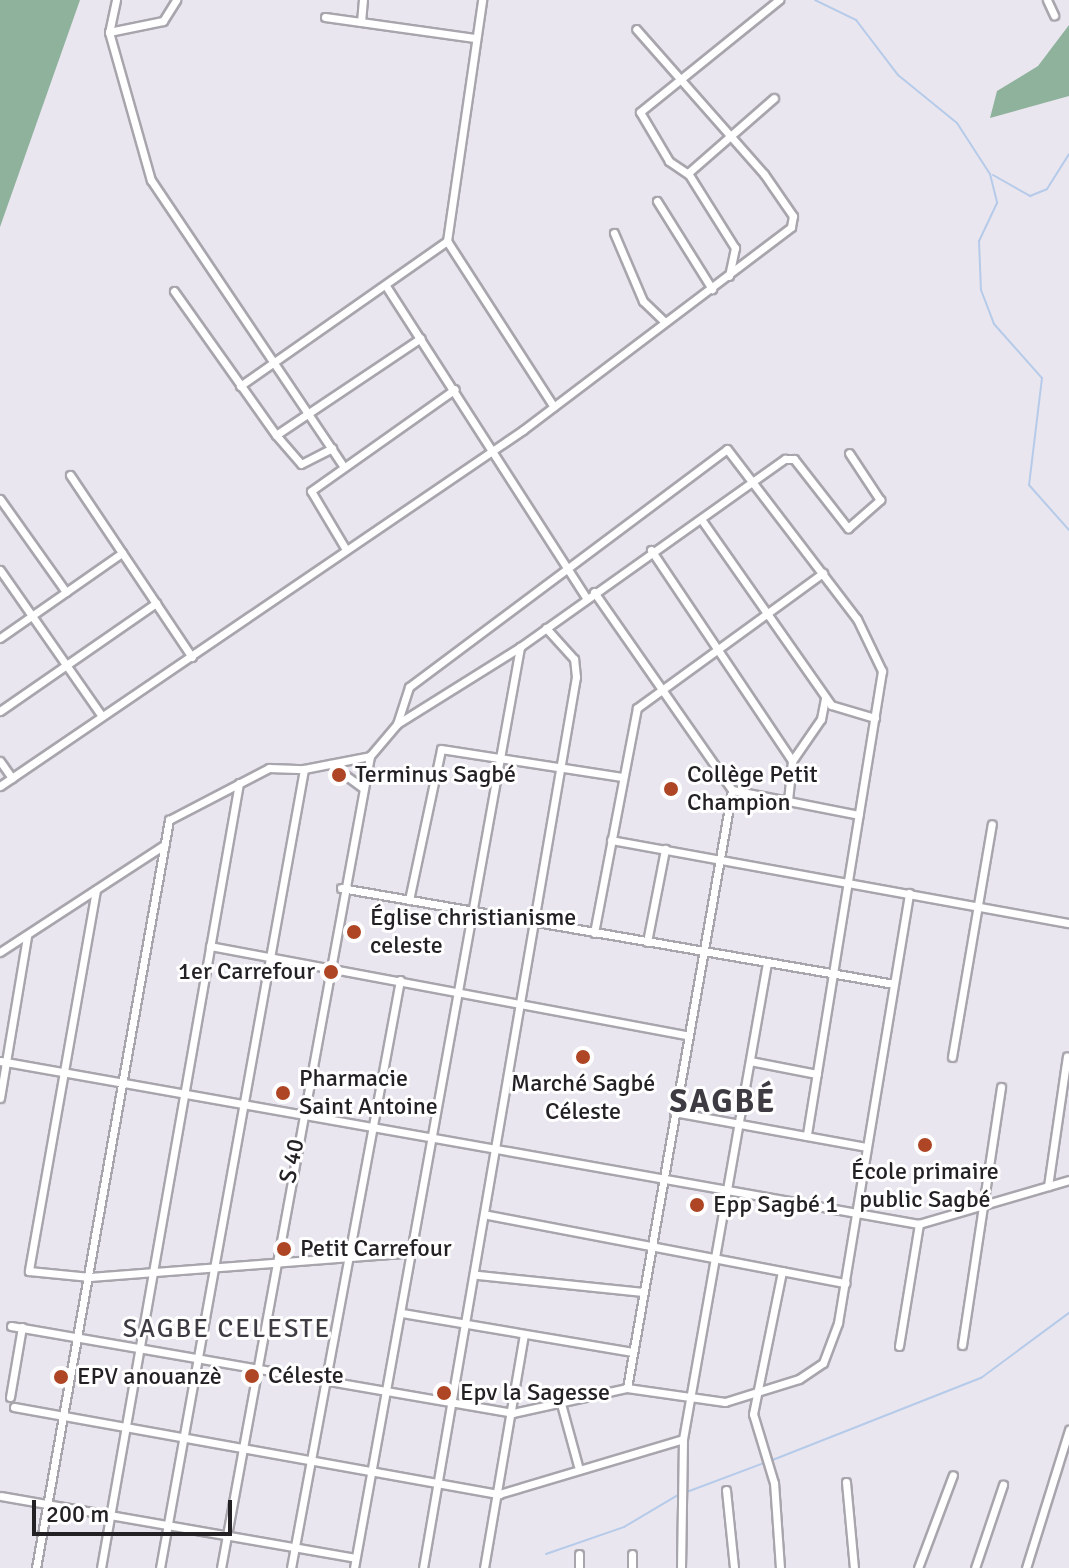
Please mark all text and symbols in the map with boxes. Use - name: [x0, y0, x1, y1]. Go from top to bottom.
- place label: Terminus Sagbé: [355, 761, 516, 789]
- place label: Collège Petit Champion: [687, 761, 818, 817]
- marker: Terminus Sagbé: [330, 766, 348, 784]
- marker: Collège Petit Champion: [662, 780, 680, 798]
- place label: Église christianisme celeste: [370, 904, 576, 960]
- marker: Église christianisme celeste: [345, 923, 363, 941]
- place label: 1er Carrefour: [178, 958, 315, 986]
- marker: 1er Carrefour: [322, 963, 340, 981]
- marker: Marché Sagbé Céleste: [574, 1048, 592, 1066]
- place label: Pharmacie Saint Antoine: [299, 1065, 438, 1121]
- place label: Marché Sagbé Céleste: [511, 1070, 655, 1126]
- district label: SAGBÉ: [670, 1083, 776, 1121]
- marker: Pharmacie Saint Antoine: [274, 1084, 292, 1102]
- street label: S 40: [273, 1136, 311, 1186]
- marker: École primaire public Sagbé: [916, 1136, 934, 1154]
- place label: École primaire public Sagbé: [851, 1158, 999, 1214]
- place label: Epp Sagbé 1: [713, 1191, 838, 1219]
- marker: Epp Sagbé 1: [688, 1196, 706, 1214]
- place label: Petit Carrefour: [300, 1235, 452, 1263]
- marker: Petit Carrefour: [275, 1240, 293, 1258]
- district label: SAGBE CELESTE: [123, 1314, 331, 1346]
- place label: Céleste: [268, 1362, 344, 1390]
- place label: EPV anouanzè: [77, 1363, 222, 1391]
- marker: Céleste: [243, 1367, 261, 1385]
- marker: EPV anouanzè: [52, 1368, 70, 1386]
- place label: Epv la Sagesse: [460, 1379, 610, 1407]
- marker: Epv la Sagesse: [435, 1384, 453, 1402]
- scale bar: [36, 1484, 236, 1534]
- text: 200 m: [46, 1499, 109, 1529]

